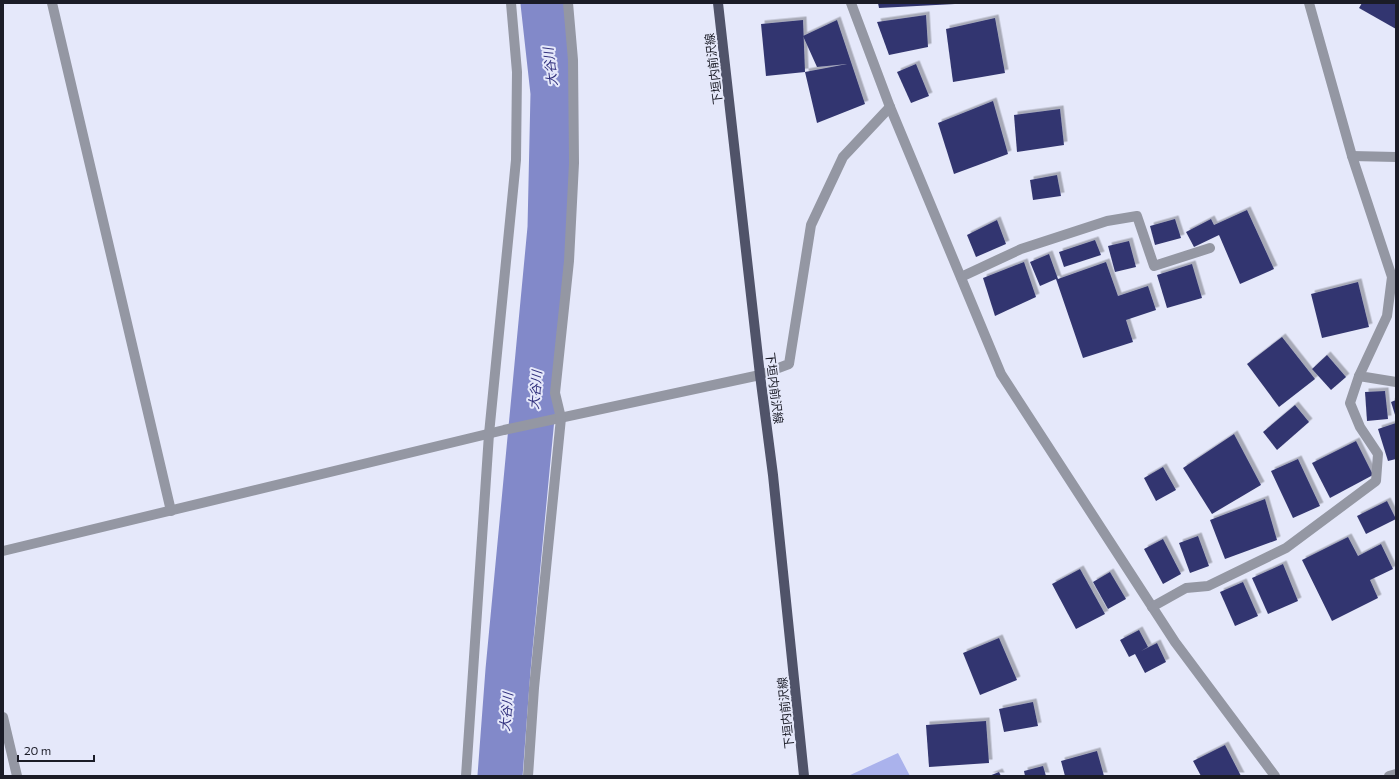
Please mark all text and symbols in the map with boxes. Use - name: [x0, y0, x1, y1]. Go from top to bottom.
- street label: 下垣内前沢線: [702, 32, 724, 106]
- water label: 大谷川: [539, 45, 560, 87]
- street label: 下垣内前沢線: [764, 351, 786, 425]
- water label: 大谷川: [525, 368, 545, 410]
- street label: 下垣内前沢線: [774, 676, 796, 750]
- water label: 大谷川: [496, 690, 516, 732]
- scale bar: [18, 737, 94, 763]
- text: 20 m: [24, 743, 51, 757]

